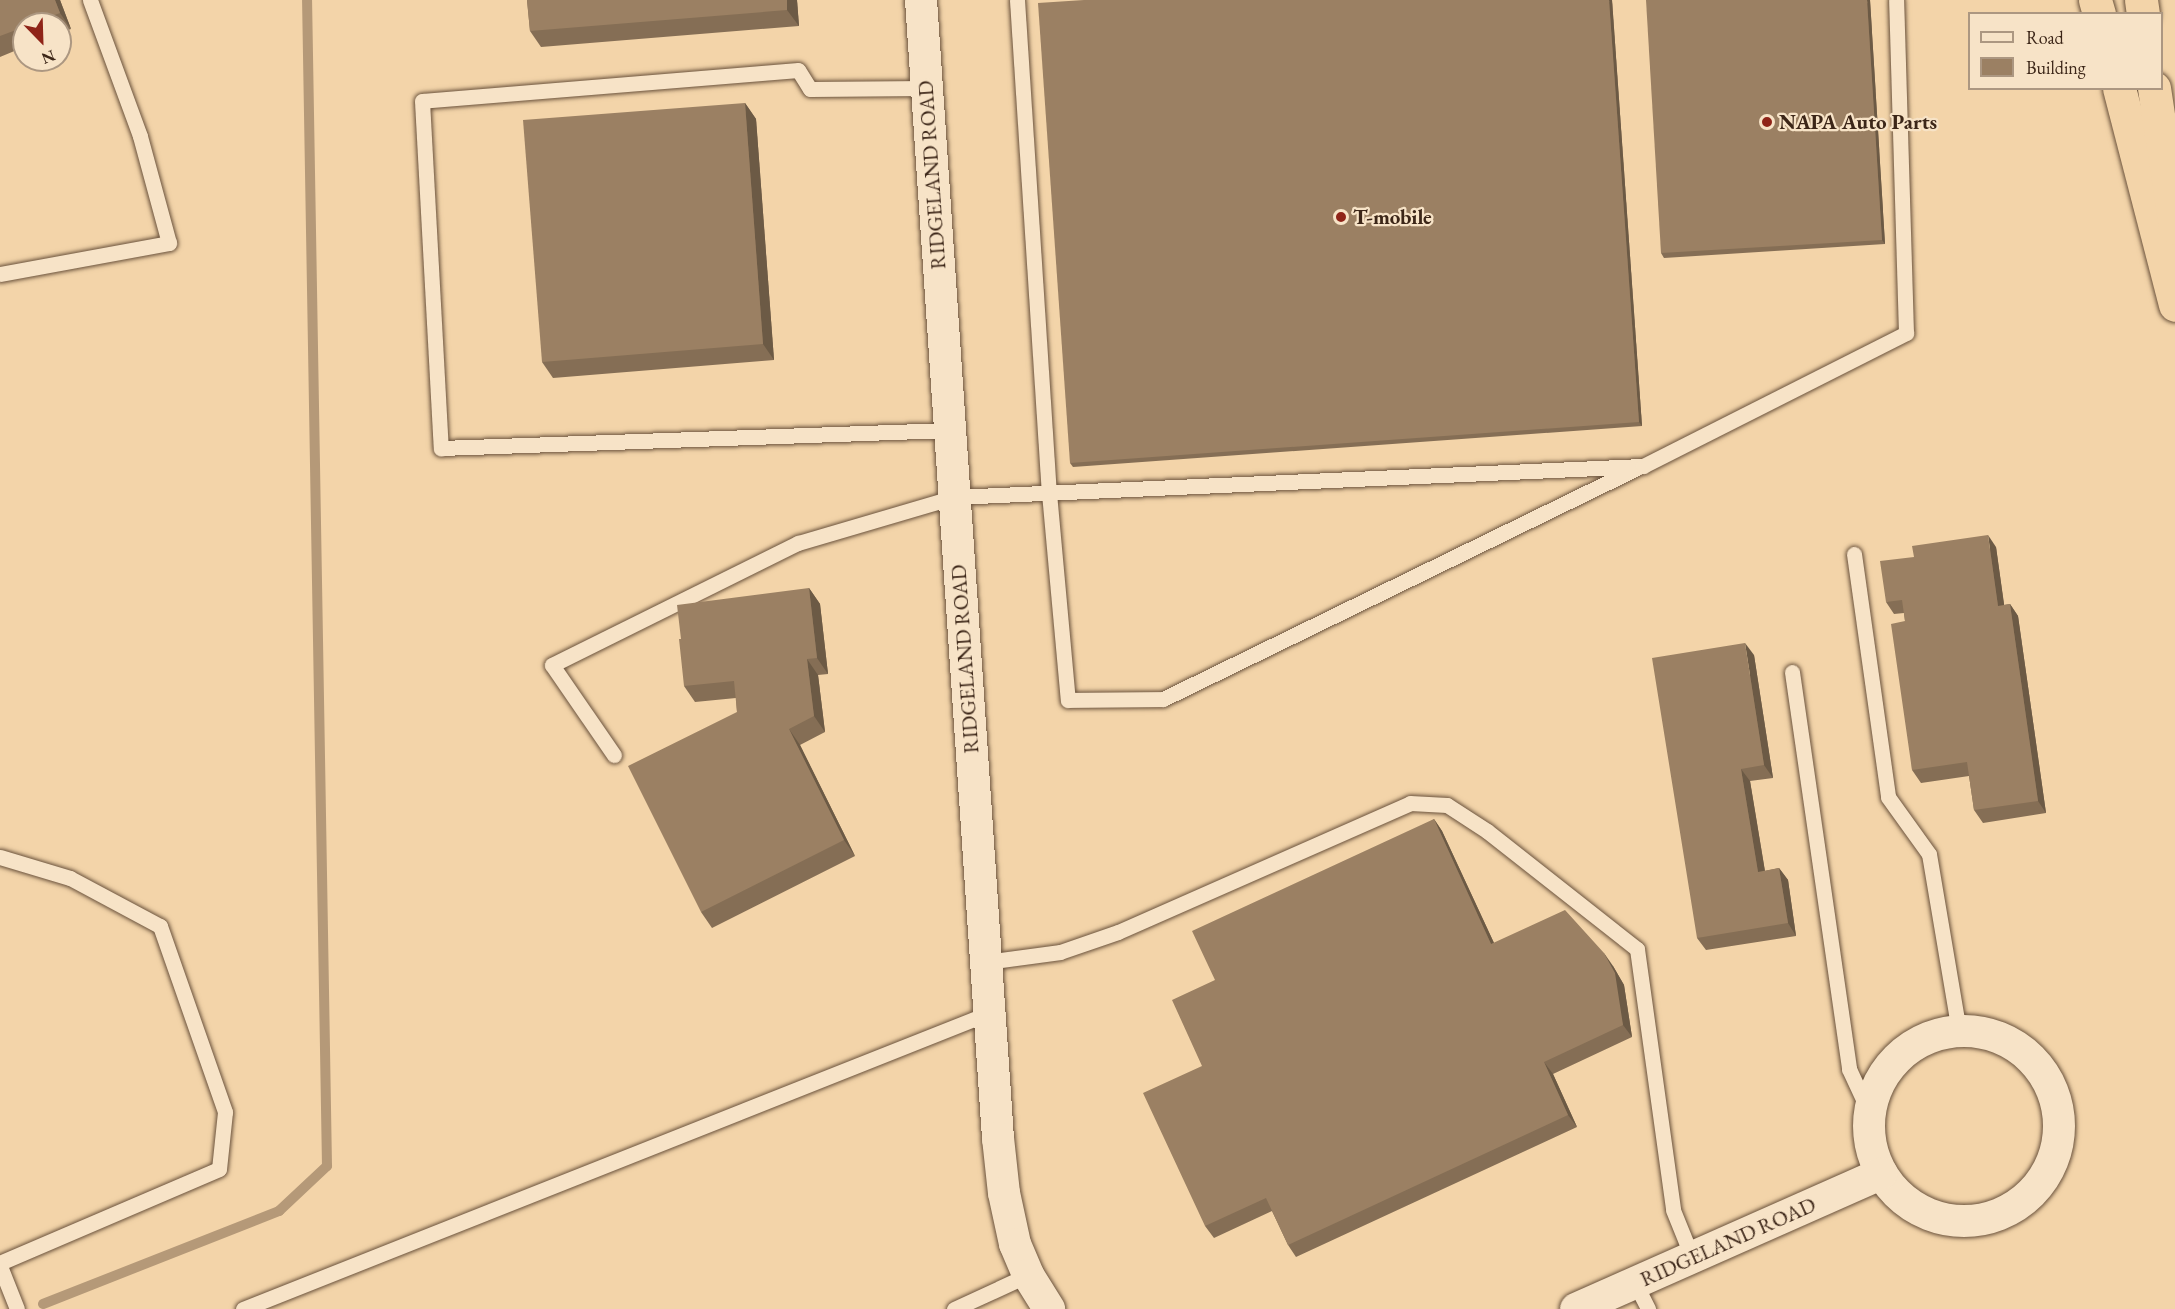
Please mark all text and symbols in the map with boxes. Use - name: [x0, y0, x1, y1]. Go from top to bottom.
- north arrow: [12, 12, 72, 72]
- legend: [1968, 12, 2163, 90]
- text: Road: [2026, 26, 2064, 49]
- text: N: [38, 45, 59, 69]
- text: Building: [2026, 56, 2086, 79]
- street label: RIDGELAND ROAD: [913, 80, 951, 270]
- place label: NAPA Auto Parts: [1779, 109, 1937, 135]
- marker: NAPA Auto Parts: [1760, 115, 1774, 129]
- place label: T-mobile: [1353, 204, 1432, 230]
- marker: T-mobile: [1334, 210, 1348, 224]
- street label: RIDGELAND ROAD: [946, 564, 984, 754]
- street label: RIDGELAND ROAD: [1636, 1192, 1820, 1292]

